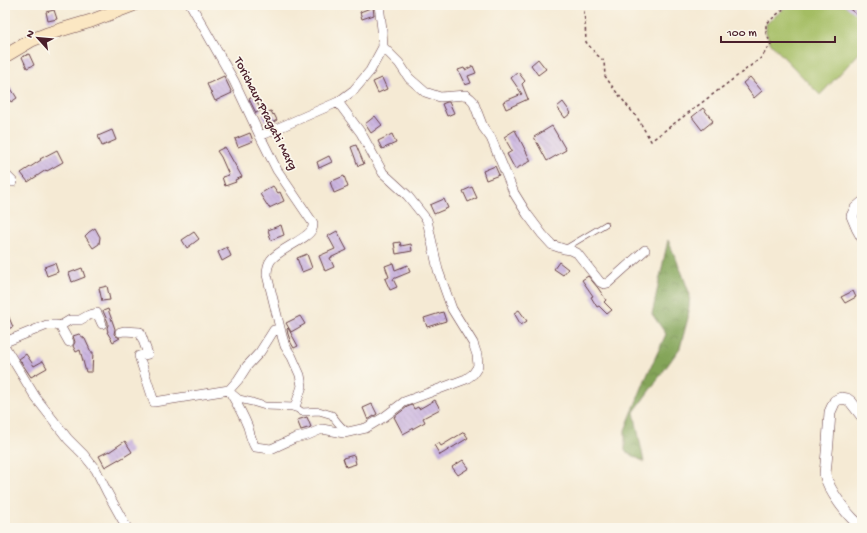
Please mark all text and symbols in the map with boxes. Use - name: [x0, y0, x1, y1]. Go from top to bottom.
- north arrow: [18, 18, 58, 58]
- scale bar: [721, 18, 835, 44]
- text: 100 m: [726, 27, 757, 41]
- text: N: [24, 28, 38, 40]
- street label: Torichaur Pragati Marg: [230, 54, 300, 173]

